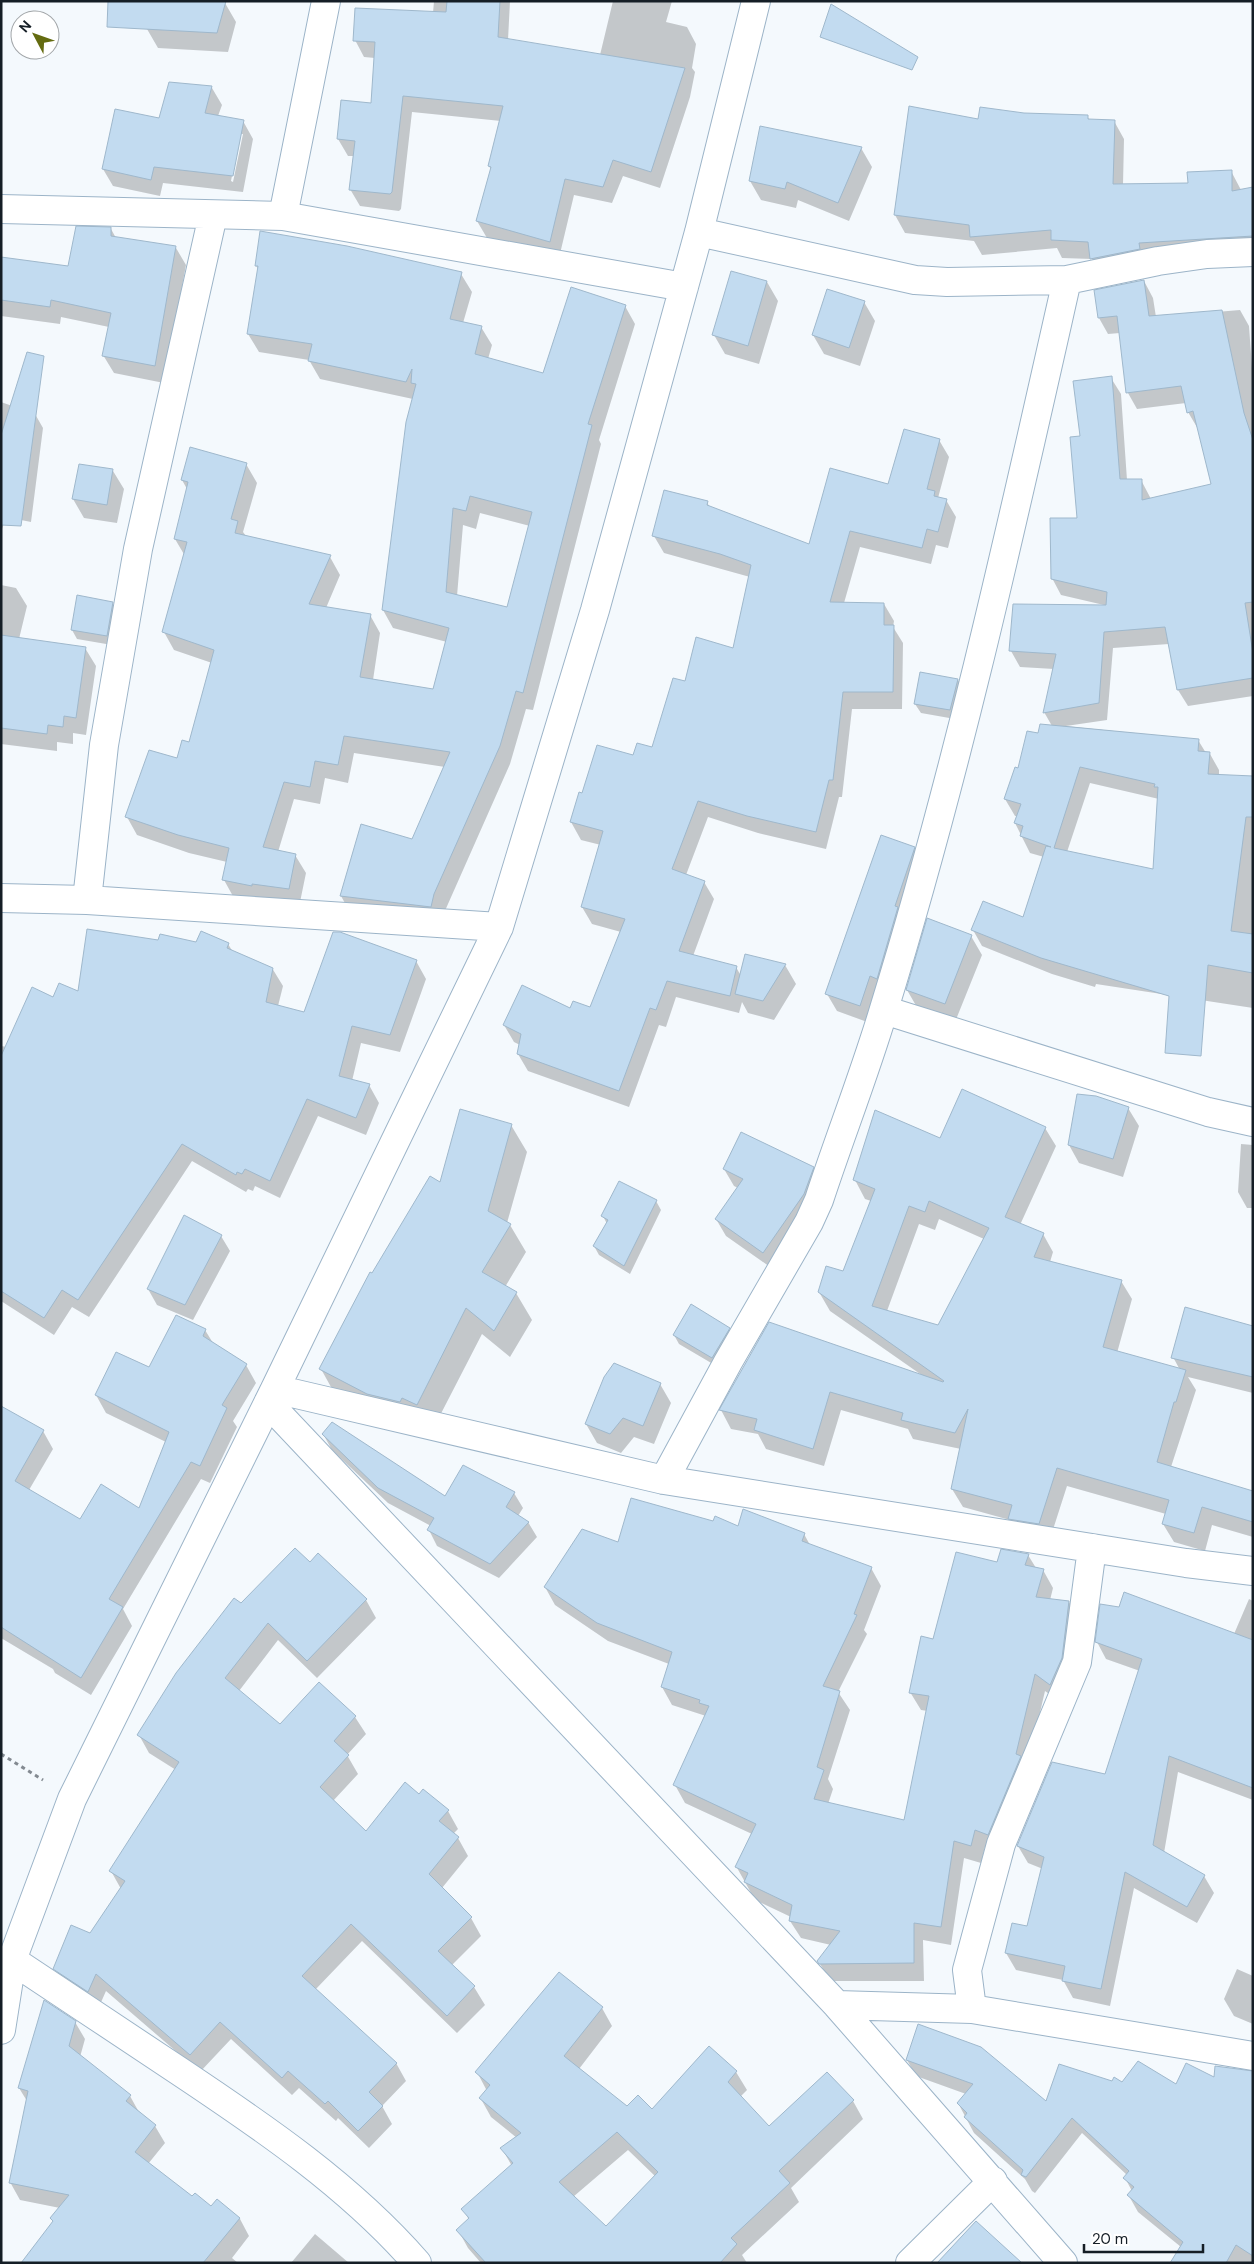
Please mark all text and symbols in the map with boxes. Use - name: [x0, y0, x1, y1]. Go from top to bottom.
- north arrow: [10, 10, 60, 60]
- text: N: [15, 17, 35, 36]
- scale bar: [1084, 2222, 1203, 2254]
- text: 20 m: [1092, 2229, 1128, 2249]

